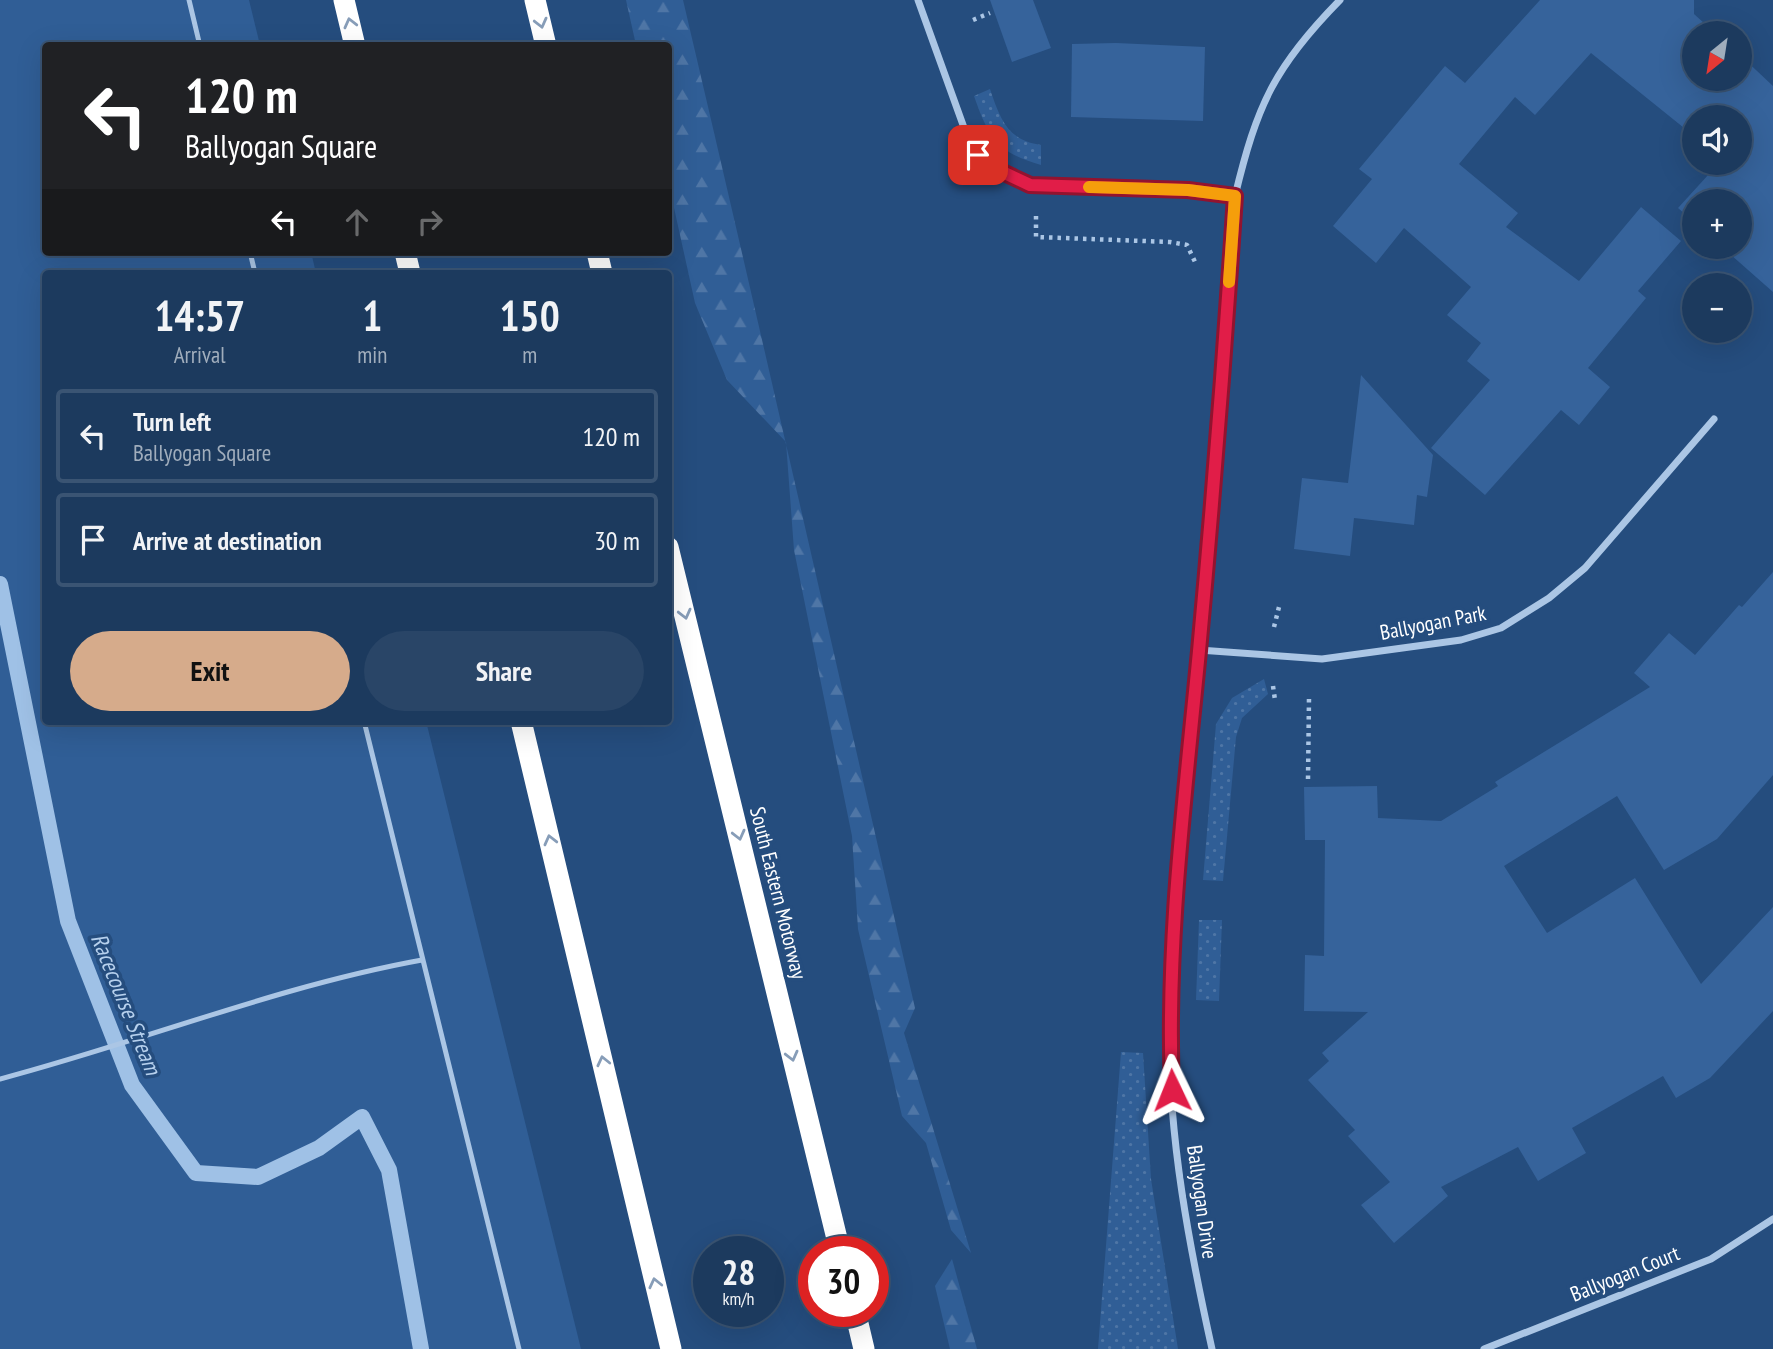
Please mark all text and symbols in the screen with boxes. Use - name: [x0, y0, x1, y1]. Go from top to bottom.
- one-way arrow: [344, 17, 358, 29]
- one-way arrow: [533, 17, 547, 29]
- north arrow: [1682, 21, 1752, 91]
- map controls: [1682, 21, 1752, 343]
- text: 120 m: [185, 63, 298, 127]
- icon: left: [70, 70, 161, 161]
- button: sound: [1682, 105, 1752, 175]
- text: Ballyogan Square: [185, 125, 377, 167]
- pin: [948, 125, 1008, 185]
- icon: arrive: [959, 136, 997, 174]
- button: +: [1682, 189, 1752, 259]
- icon: left: [265, 203, 303, 241]
- icon: ahead: [338, 203, 376, 241]
- icon: right: [411, 203, 449, 241]
- button: −: [1682, 273, 1752, 343]
- text: 14:57: [154, 288, 245, 343]
- text: 1: [362, 288, 382, 343]
- text: 150: [500, 288, 560, 343]
- text: Arrival: [174, 340, 226, 369]
- text: min: [357, 340, 387, 369]
- text: m: [522, 340, 537, 369]
- text: Turn left: [133, 405, 211, 438]
- icon: left: [74, 417, 112, 455]
- text: 120 m: [582, 420, 640, 453]
- text: Ballyogan Square: [133, 438, 271, 467]
- icon: arrive: [74, 521, 112, 559]
- text: Arrive at destination: [133, 524, 322, 557]
- text: 30 m: [594, 524, 640, 557]
- street label: Ballyogan Park: [1378, 599, 1488, 646]
- one-way arrow: [677, 607, 691, 619]
- button: Exit: [70, 631, 350, 711]
- button: Share: [364, 631, 644, 711]
- street label: South Eastern Motorway: [744, 804, 813, 982]
- one-way arrow: [730, 828, 745, 840]
- one-way arrow: [544, 834, 558, 846]
- water label: Racecourse Stream: [85, 929, 169, 1081]
- one-way arrow: [784, 1050, 799, 1062]
- position arrow: [1135, 1053, 1209, 1127]
- one-way arrow: [597, 1055, 611, 1067]
- street label: Ballyogan Drive: [1181, 1143, 1224, 1260]
- speed limit sign: 30: [798, 1236, 889, 1327]
- street label: Ballyogan Court: [1566, 1239, 1684, 1308]
- text: 28: [722, 1249, 755, 1295]
- one-way arrow: [649, 1277, 664, 1289]
- text: km/h: [723, 1287, 754, 1310]

